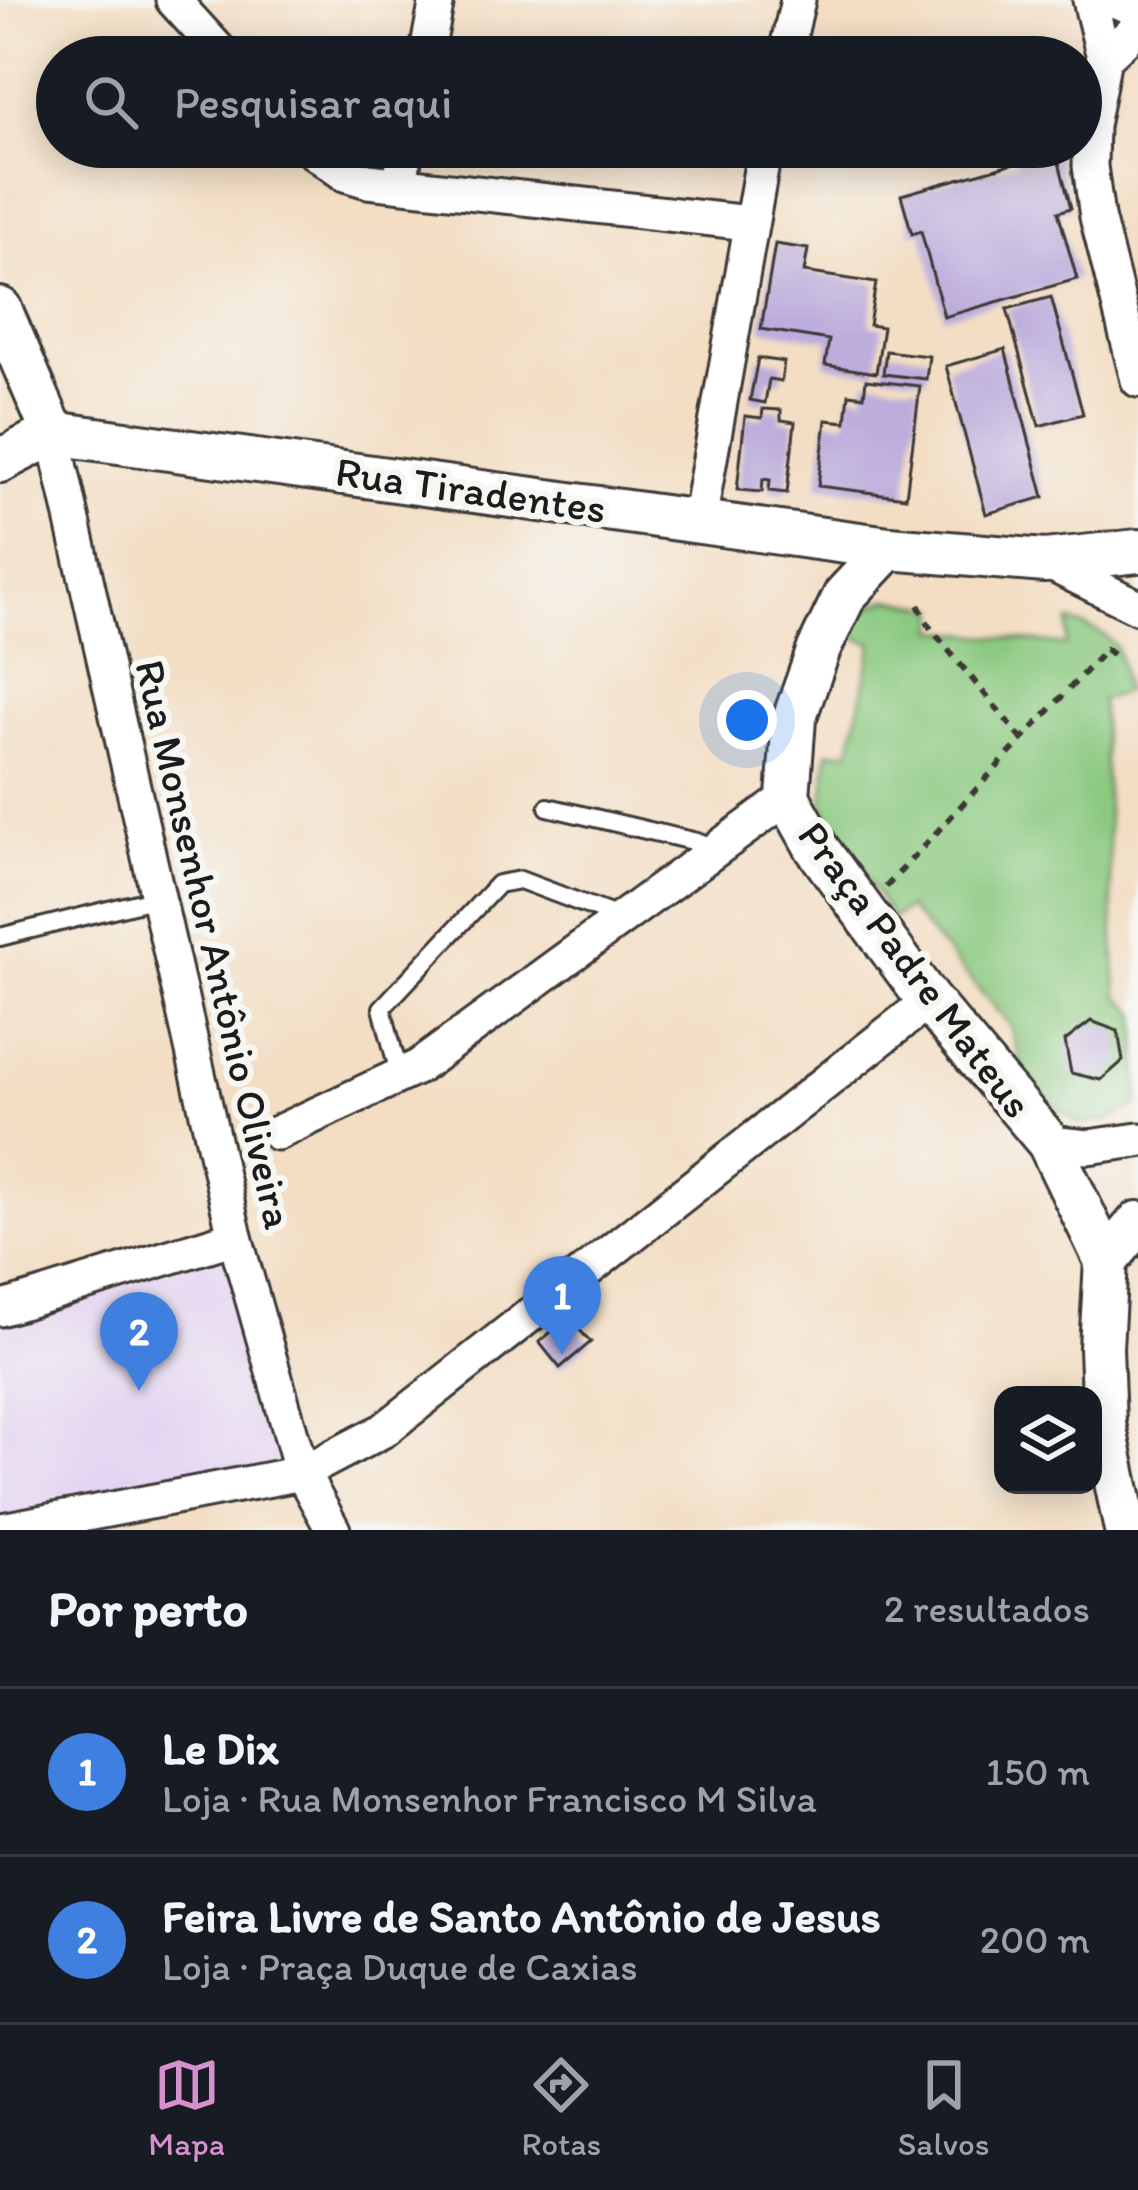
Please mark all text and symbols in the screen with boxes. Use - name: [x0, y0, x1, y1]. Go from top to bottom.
- search box: [36, 36, 1102, 168]
- icon: search: [78, 69, 144, 135]
- text: Pesquisar aqui: [174, 75, 452, 129]
- street label: Rua Tiradentes: [332, 445, 609, 534]
- street label: Rua Monsenhor Antônio Oliveira: [124, 655, 305, 1234]
- your location: [717, 690, 777, 750]
- street label: Praça Padre Mateus: [788, 811, 1044, 1128]
- pin: 1: [523, 1256, 601, 1355]
- pin: 2: [100, 1292, 178, 1391]
- map controls: [994, 1386, 1102, 1494]
- button: layers: [994, 1386, 1102, 1494]
- text: Por perto: [48, 1578, 248, 1639]
- text: 2 resultados: [884, 1585, 1090, 1632]
- text: Le Dix: [162, 1721, 279, 1775]
- text: 1: [78, 1748, 96, 1795]
- text: 150 m: [986, 1748, 1090, 1795]
- text: Loja · Rua Monsenhor Francisco M Silva: [162, 1775, 817, 1822]
- text: Feira Livre de Santo Antônio de Jesus: [162, 1889, 881, 1943]
- text: 2: [77, 1916, 97, 1963]
- text: 200 m: [980, 1916, 1090, 1963]
- text: Loja · Praça Duque de Caxias: [162, 1943, 638, 1990]
- tab: Mapa: [148, 2052, 225, 2163]
- tab: Rotas: [522, 2052, 601, 2163]
- tab: Salvos: [898, 2052, 990, 2163]

